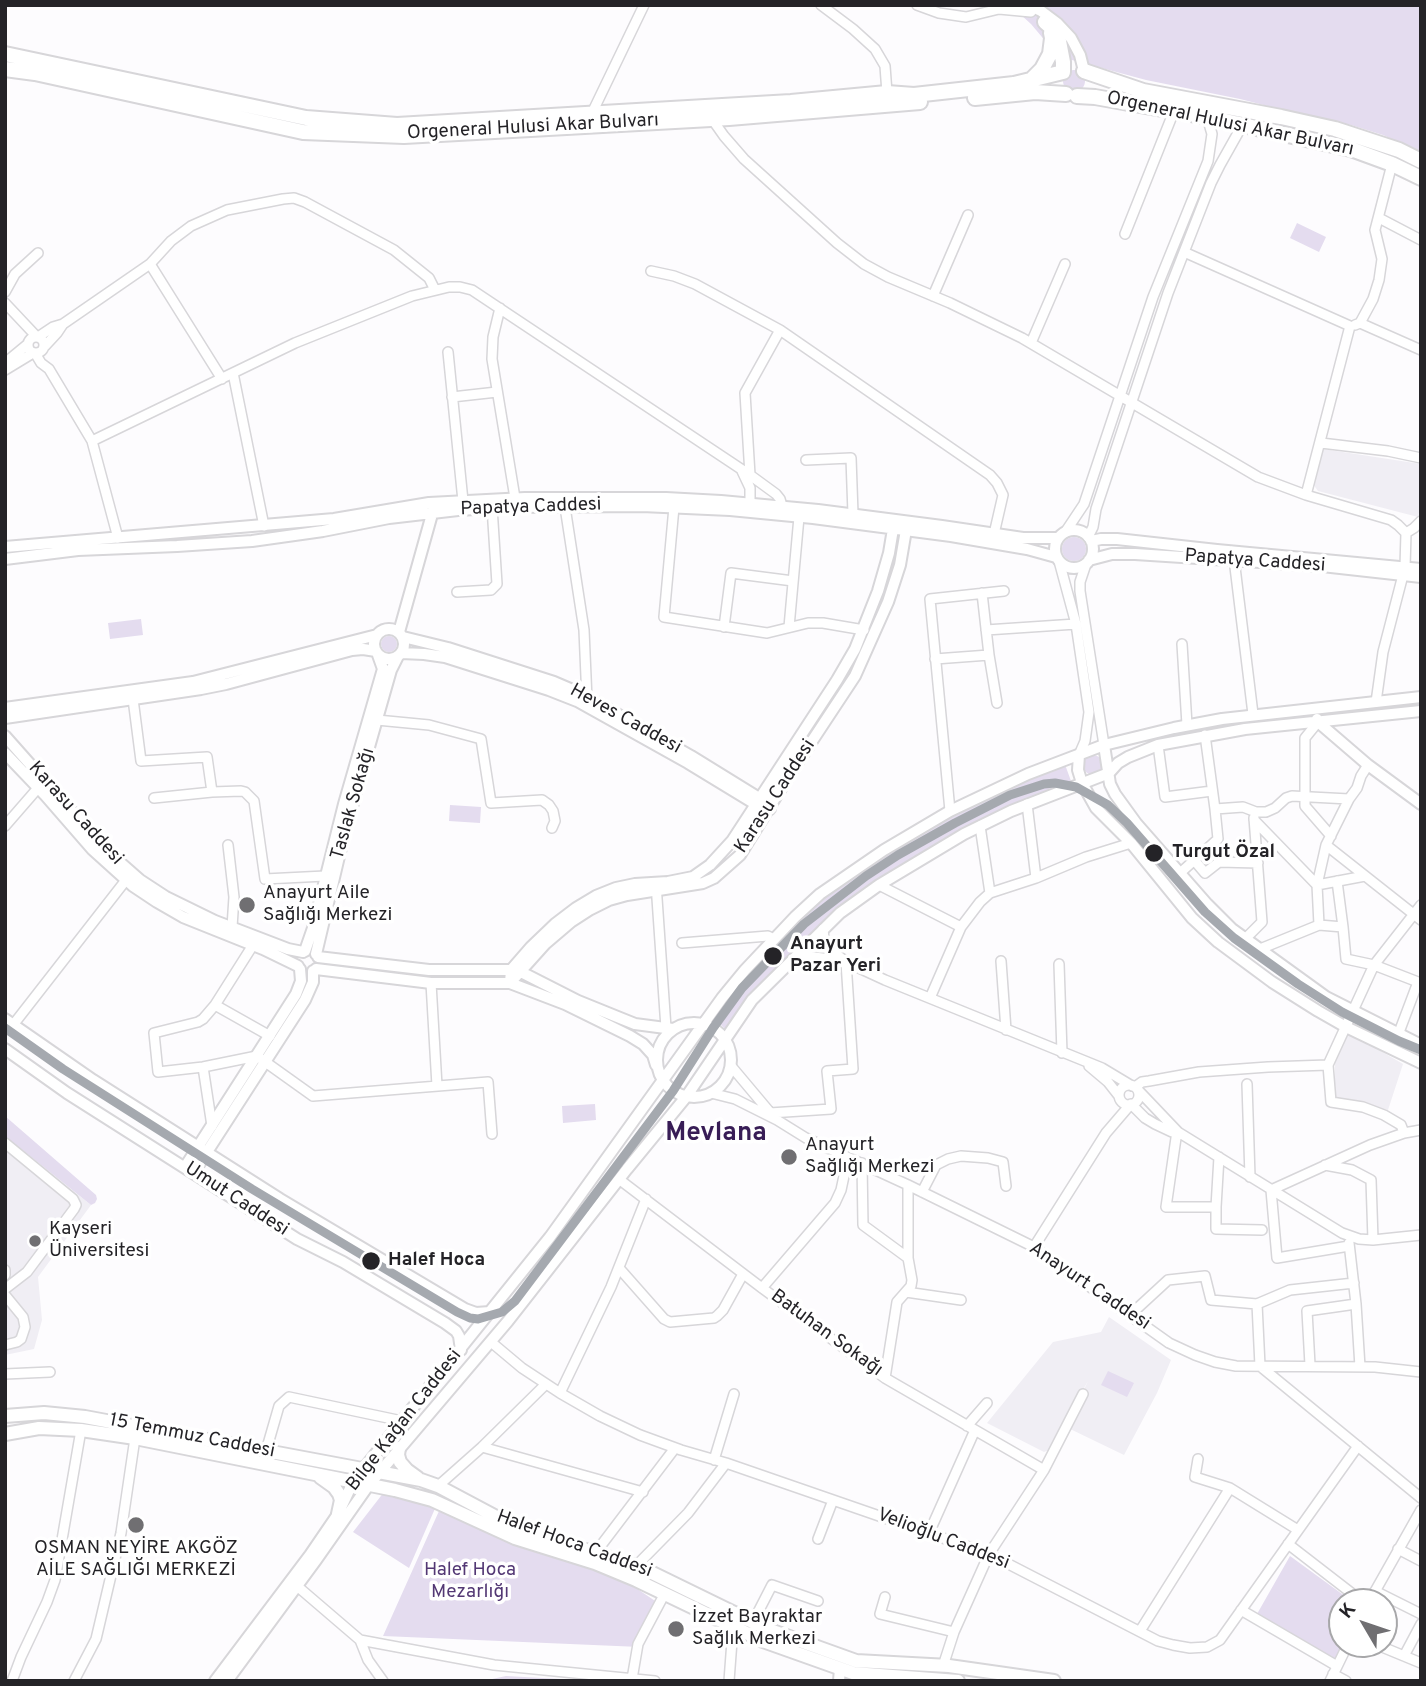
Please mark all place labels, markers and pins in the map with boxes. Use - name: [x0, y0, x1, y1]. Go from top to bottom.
- marker: Turgut Özal: [1143, 842, 1165, 864]
- place label: Turgut Özal: [1172, 842, 1275, 864]
- place label: Anayurt Aile Sağlığı Merkezi: [263, 883, 392, 927]
- marker: Anayurt Aile Sağlığı Merkezi: [237, 895, 257, 915]
- place label: Anayurt Pazar Yeri: [790, 934, 881, 978]
- marker: Anayurt Pazar Yeri: [762, 945, 784, 967]
- place label: Anayurt Sağlığı Merkezi: [805, 1135, 934, 1179]
- marker: Anayurt Sağlığı Merkezi: [779, 1147, 799, 1167]
- place label: Kayseri Üniversitesi: [49, 1219, 149, 1263]
- marker: Kayseri Üniversitesi: [27, 1233, 43, 1249]
- marker: Halef Hoca: [360, 1250, 382, 1272]
- place label: Halef Hoca: [388, 1250, 485, 1272]
- marker: OSMAN NEYİRE AKGÖZ AİLE SAĞLIĞI MERKEZİ: [126, 1515, 146, 1535]
- place label: OSMAN NEYİRE AKGÖZ AİLE SAĞLIĞI MERKEZİ: [34, 1538, 238, 1582]
- place label: İzzet Bayraktar Sağlık Merkezi: [692, 1607, 822, 1651]
- marker: İzzet Bayraktar Sağlık Merkezi: [666, 1619, 686, 1639]

